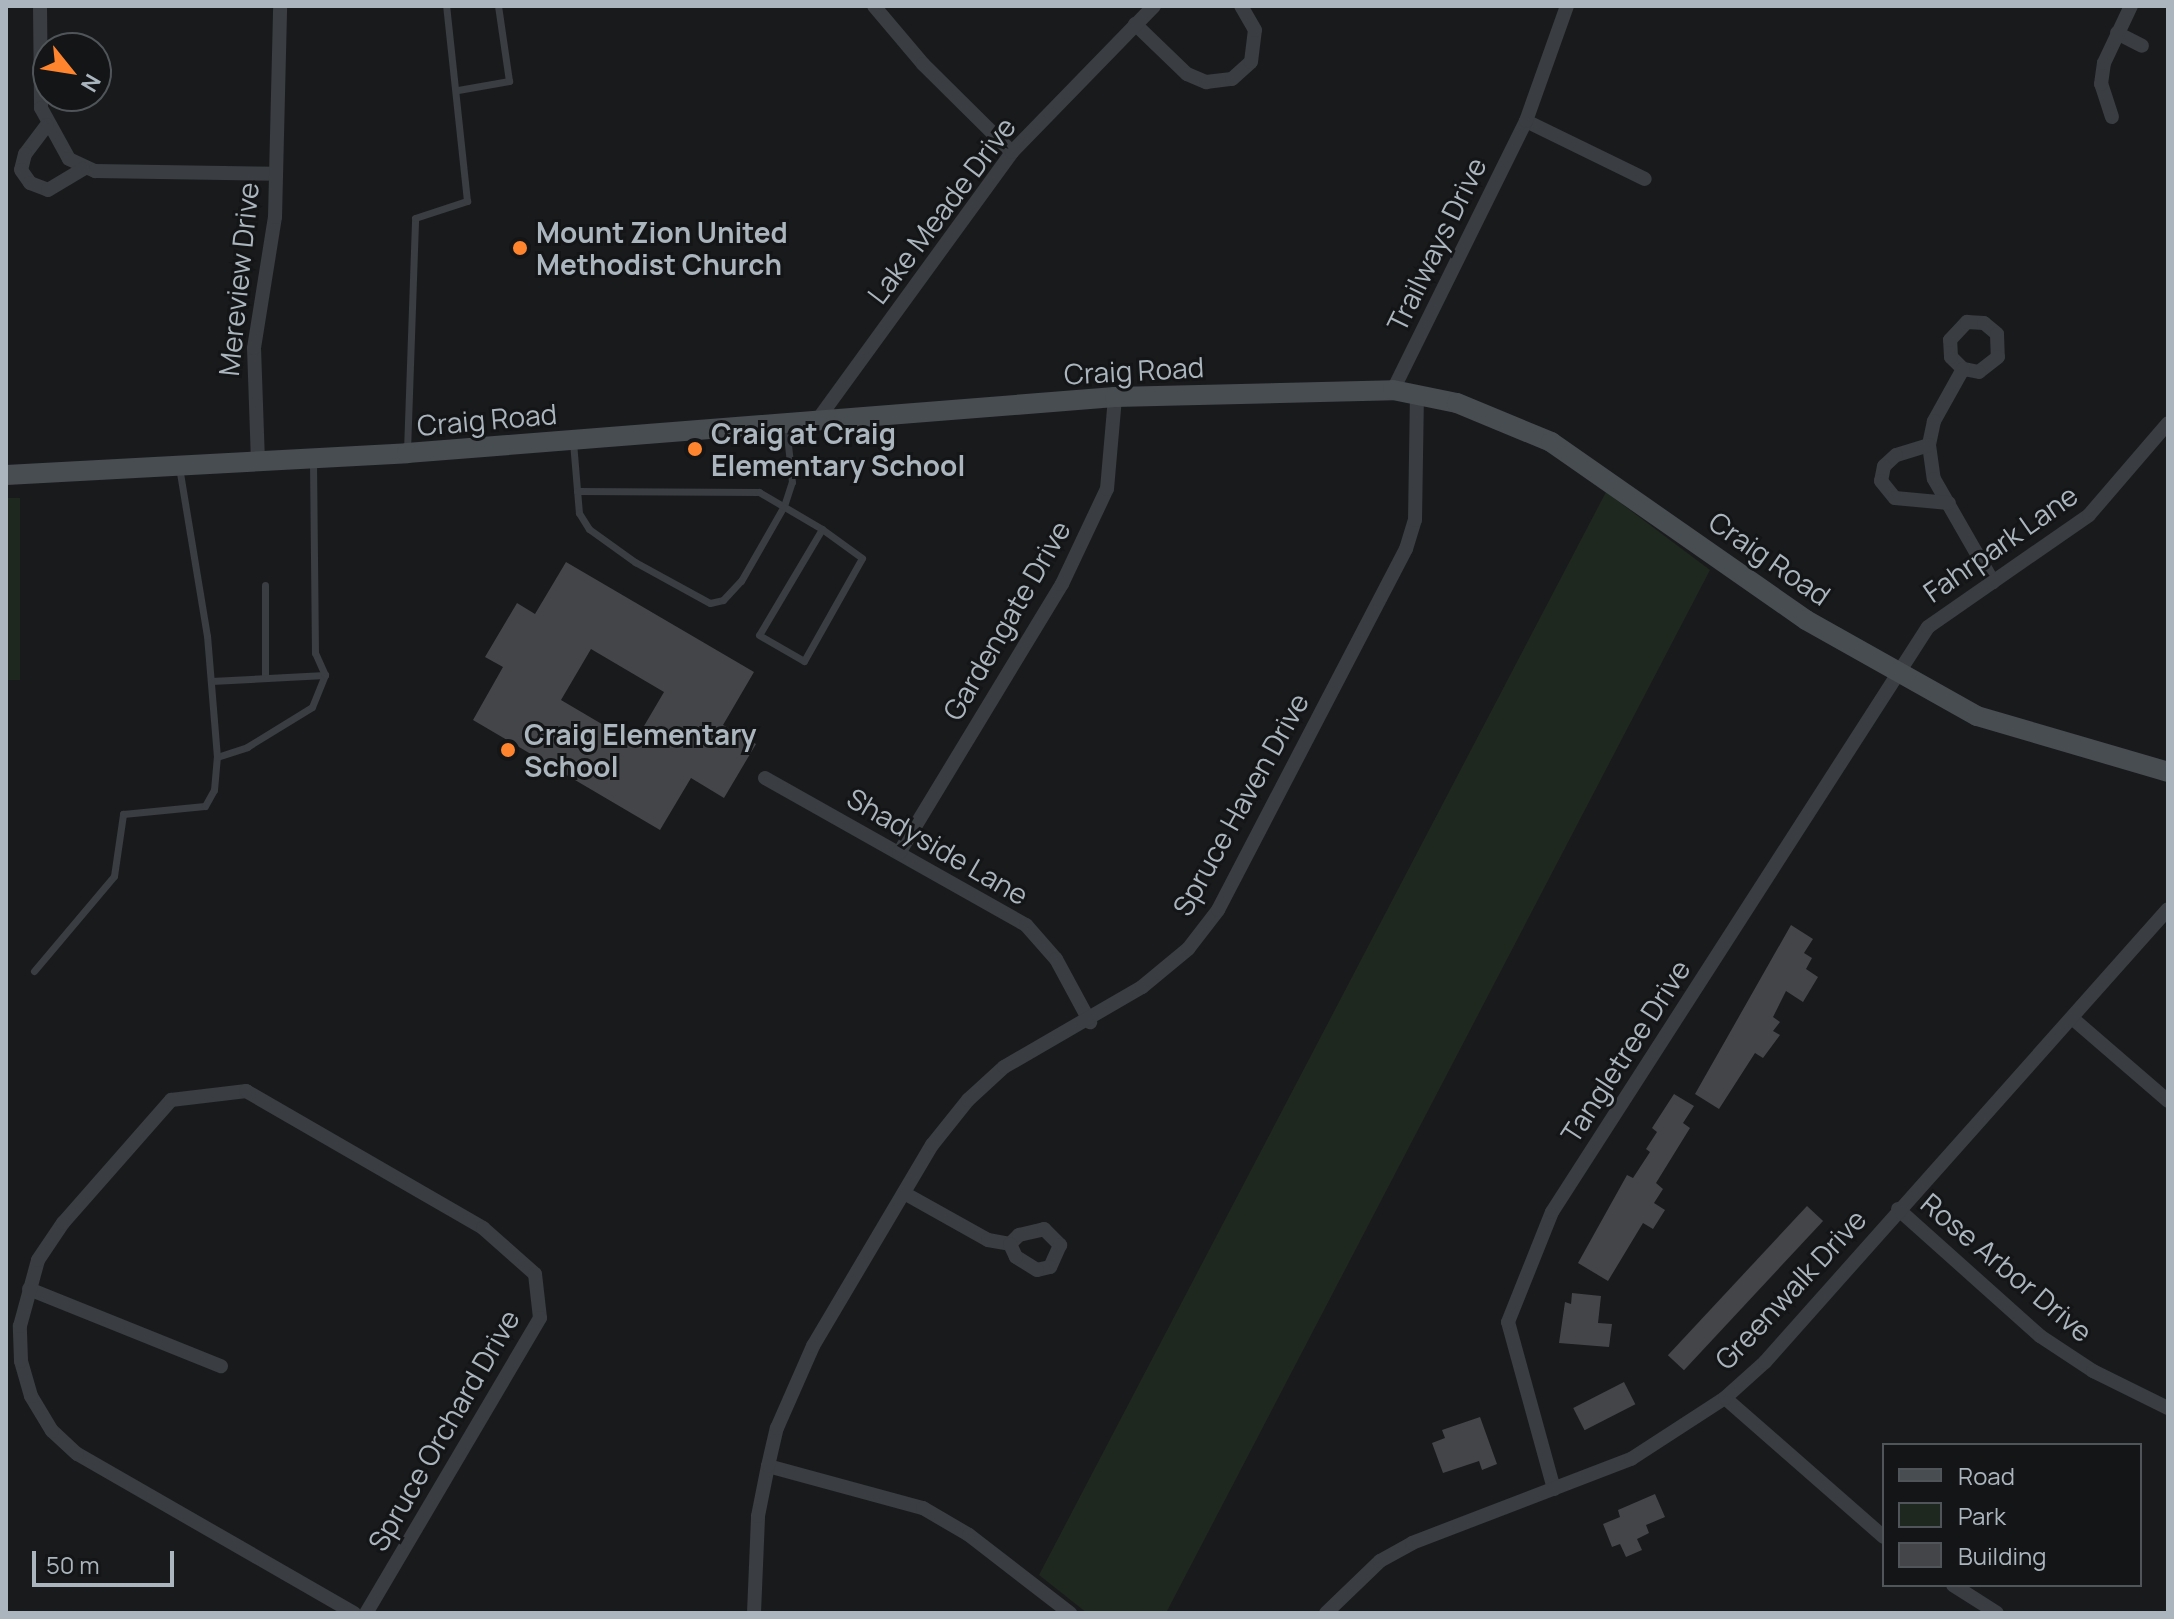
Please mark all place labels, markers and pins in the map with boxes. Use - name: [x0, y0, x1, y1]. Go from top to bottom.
- place label: Mount Zion United Methodist Church: [536, 215, 788, 281]
- marker: Mount Zion United Methodist Church: [511, 239, 529, 257]
- place label: Craig at Craig Elementary School: [711, 416, 965, 482]
- marker: Craig at Craig Elementary School: [686, 440, 704, 458]
- place label: Craig Elementary School: [524, 717, 757, 783]
- marker: Craig Elementary School: [499, 741, 517, 759]

